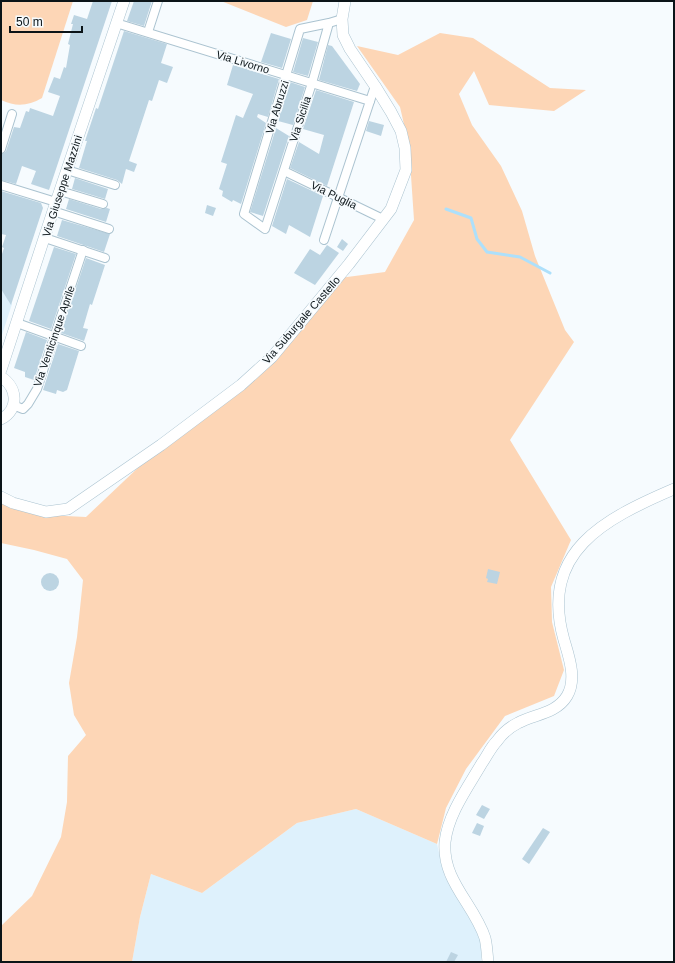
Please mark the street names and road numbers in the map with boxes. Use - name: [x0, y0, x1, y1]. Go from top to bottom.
- street label: Via Livorno: [215, 48, 271, 76]
- street label: Via Abruzzi: [263, 79, 291, 135]
- street label: Via Sicilia: [287, 94, 313, 143]
- street label: Via Giuseppe Mazzini: [40, 134, 84, 238]
- street label: Via Puglia: [309, 179, 360, 212]
- street label: Via Suburgale Castello: [260, 274, 342, 366]
- street label: Via Venticinque Aprile: [31, 284, 77, 388]

